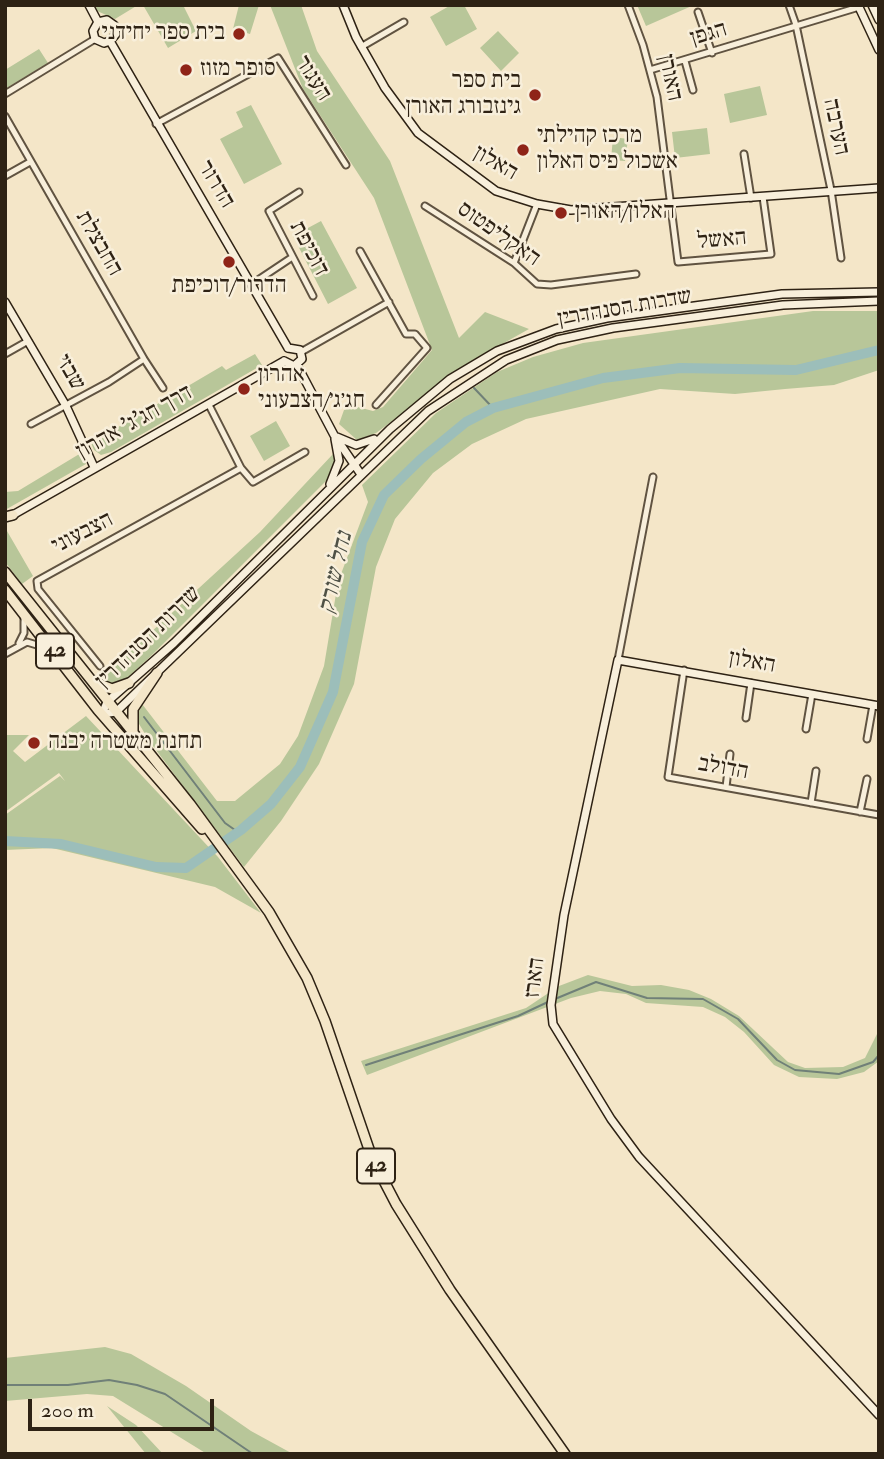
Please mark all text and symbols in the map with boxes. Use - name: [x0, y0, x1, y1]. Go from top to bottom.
- street label: הגפן: [687, 16, 731, 54]
- place label: בית ספר יחידני: [101, 20, 225, 48]
- marker: בית ספר יחידני: [231, 26, 247, 42]
- street label: העגור: [288, 51, 336, 107]
- street label: האורן: [651, 52, 687, 104]
- place label: סופר מזוז: [200, 56, 276, 84]
- marker: סופר מזוז: [178, 62, 194, 78]
- place label: בית ספר גינזבורג האורן: [406, 68, 521, 122]
- marker: בית ספר גינזבורג האורן: [527, 87, 543, 103]
- street label: הערבה: [816, 96, 854, 158]
- place label: מרכז קהילתי אשכול פיס האלון: [537, 123, 678, 177]
- street label: האלון: [468, 140, 522, 188]
- marker: מרכז קהילתי אשכול פיס האלון: [515, 142, 531, 158]
- street label: הדרור: [190, 156, 240, 214]
- street label: האקליפטוס: [451, 196, 545, 274]
- place label: האלון/האורן: [575, 199, 675, 227]
- marker: האלון/האורן: [553, 205, 569, 221]
- street label: החבצלת: [68, 206, 128, 282]
- street label: דוכיפת: [282, 217, 334, 281]
- street label: האשל: [696, 225, 748, 257]
- marker: הדרור/דוכיפת: [221, 254, 237, 270]
- place label: הדרור/דוכיפת: [171, 273, 287, 301]
- street label: שדרות הסנהדרין: [556, 284, 694, 334]
- street label: שבזי: [48, 350, 90, 396]
- place label: אהרון חג׳ג׳/הצבעוני: [258, 362, 365, 416]
- street label: דרך חג'ג' אהרון: [72, 380, 198, 466]
- marker: אהרון חג׳ג׳/הצבעוני: [236, 381, 252, 397]
- street label: הצבעוני: [48, 507, 118, 561]
- water label: נחל שורק: [314, 530, 360, 616]
- street label: שדרות הסנהדרין: [91, 581, 207, 695]
- road number: 42: [36, 634, 74, 668]
- street label: האלון: [726, 645, 778, 681]
- place label: תחנת משטרה יבנה: [48, 729, 203, 757]
- marker: תחנת משטרה יבנה: [26, 735, 42, 751]
- street label: הדולב: [695, 751, 751, 787]
- street label: הארז: [520, 956, 552, 1000]
- road number: 42: [357, 1148, 395, 1184]
- scale bar: [32, 1386, 217, 1430]
- text: 200 m: [41, 1397, 94, 1424]

